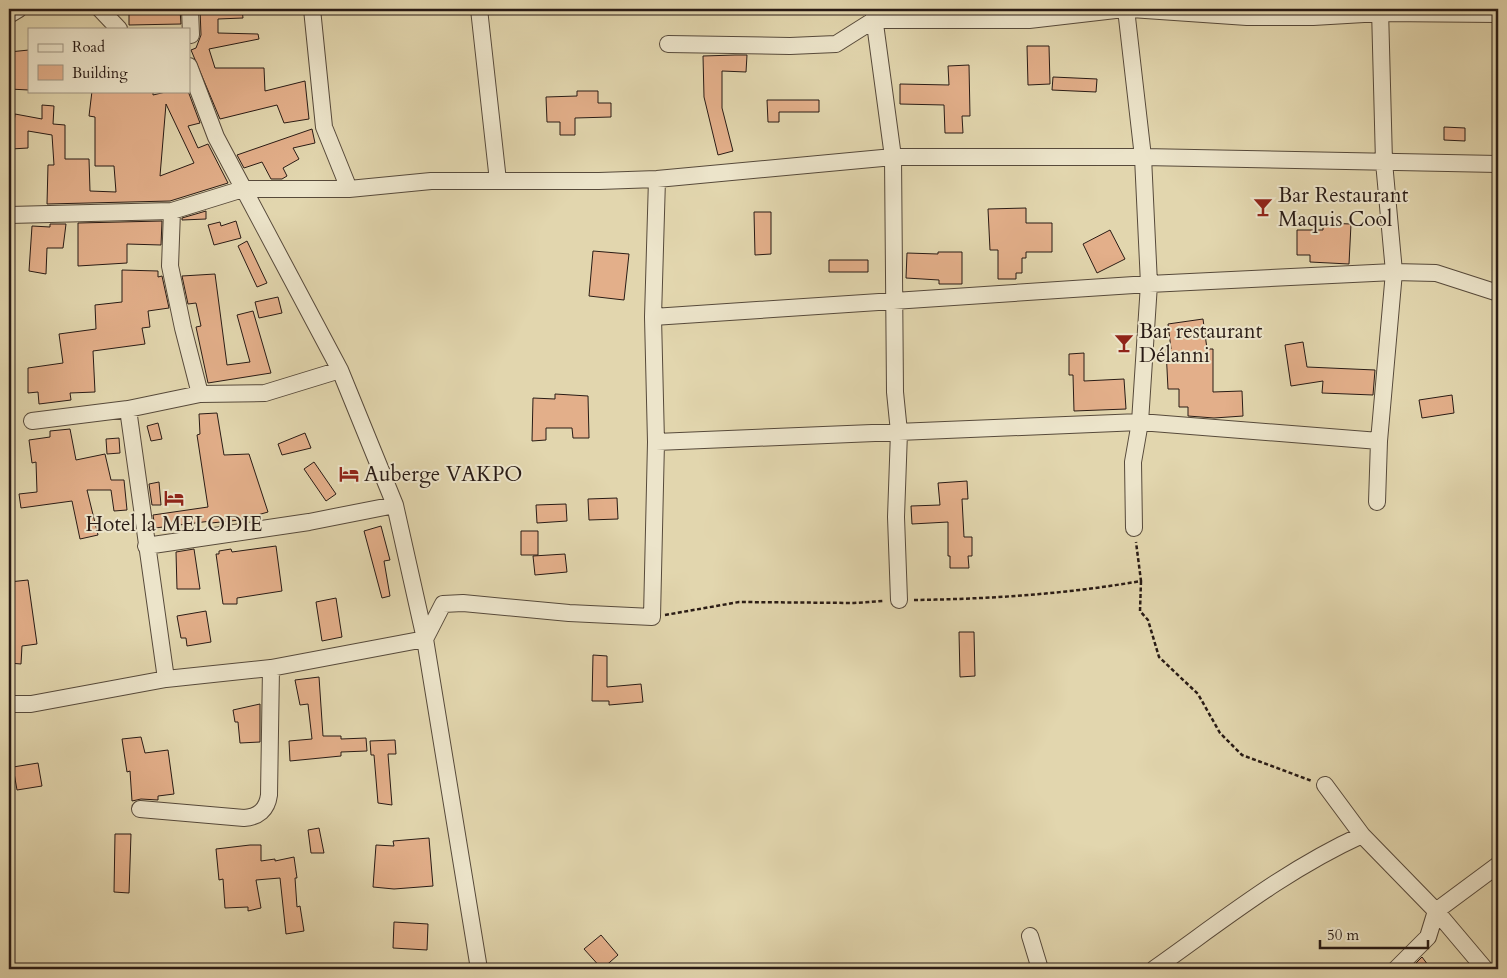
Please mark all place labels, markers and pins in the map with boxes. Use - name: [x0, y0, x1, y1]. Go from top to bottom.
- place label: Bar Restaurant Maquis Cool: [1278, 181, 1409, 234]
- bar icon: Bar Restaurant Maquis Cool: [1252, 196, 1274, 218]
- place label: Bar restaurant Délanni: [1139, 317, 1263, 370]
- bar icon: Bar restaurant Délanni: [1113, 332, 1135, 354]
- place label: Auberge VAKPO: [364, 460, 522, 489]
- hotel icon: Auberge VAKPO: [338, 463, 360, 485]
- hotel icon: Hotel la MELODIE: [163, 487, 185, 509]
- place label: Hotel la MELODIE: [86, 510, 262, 539]

